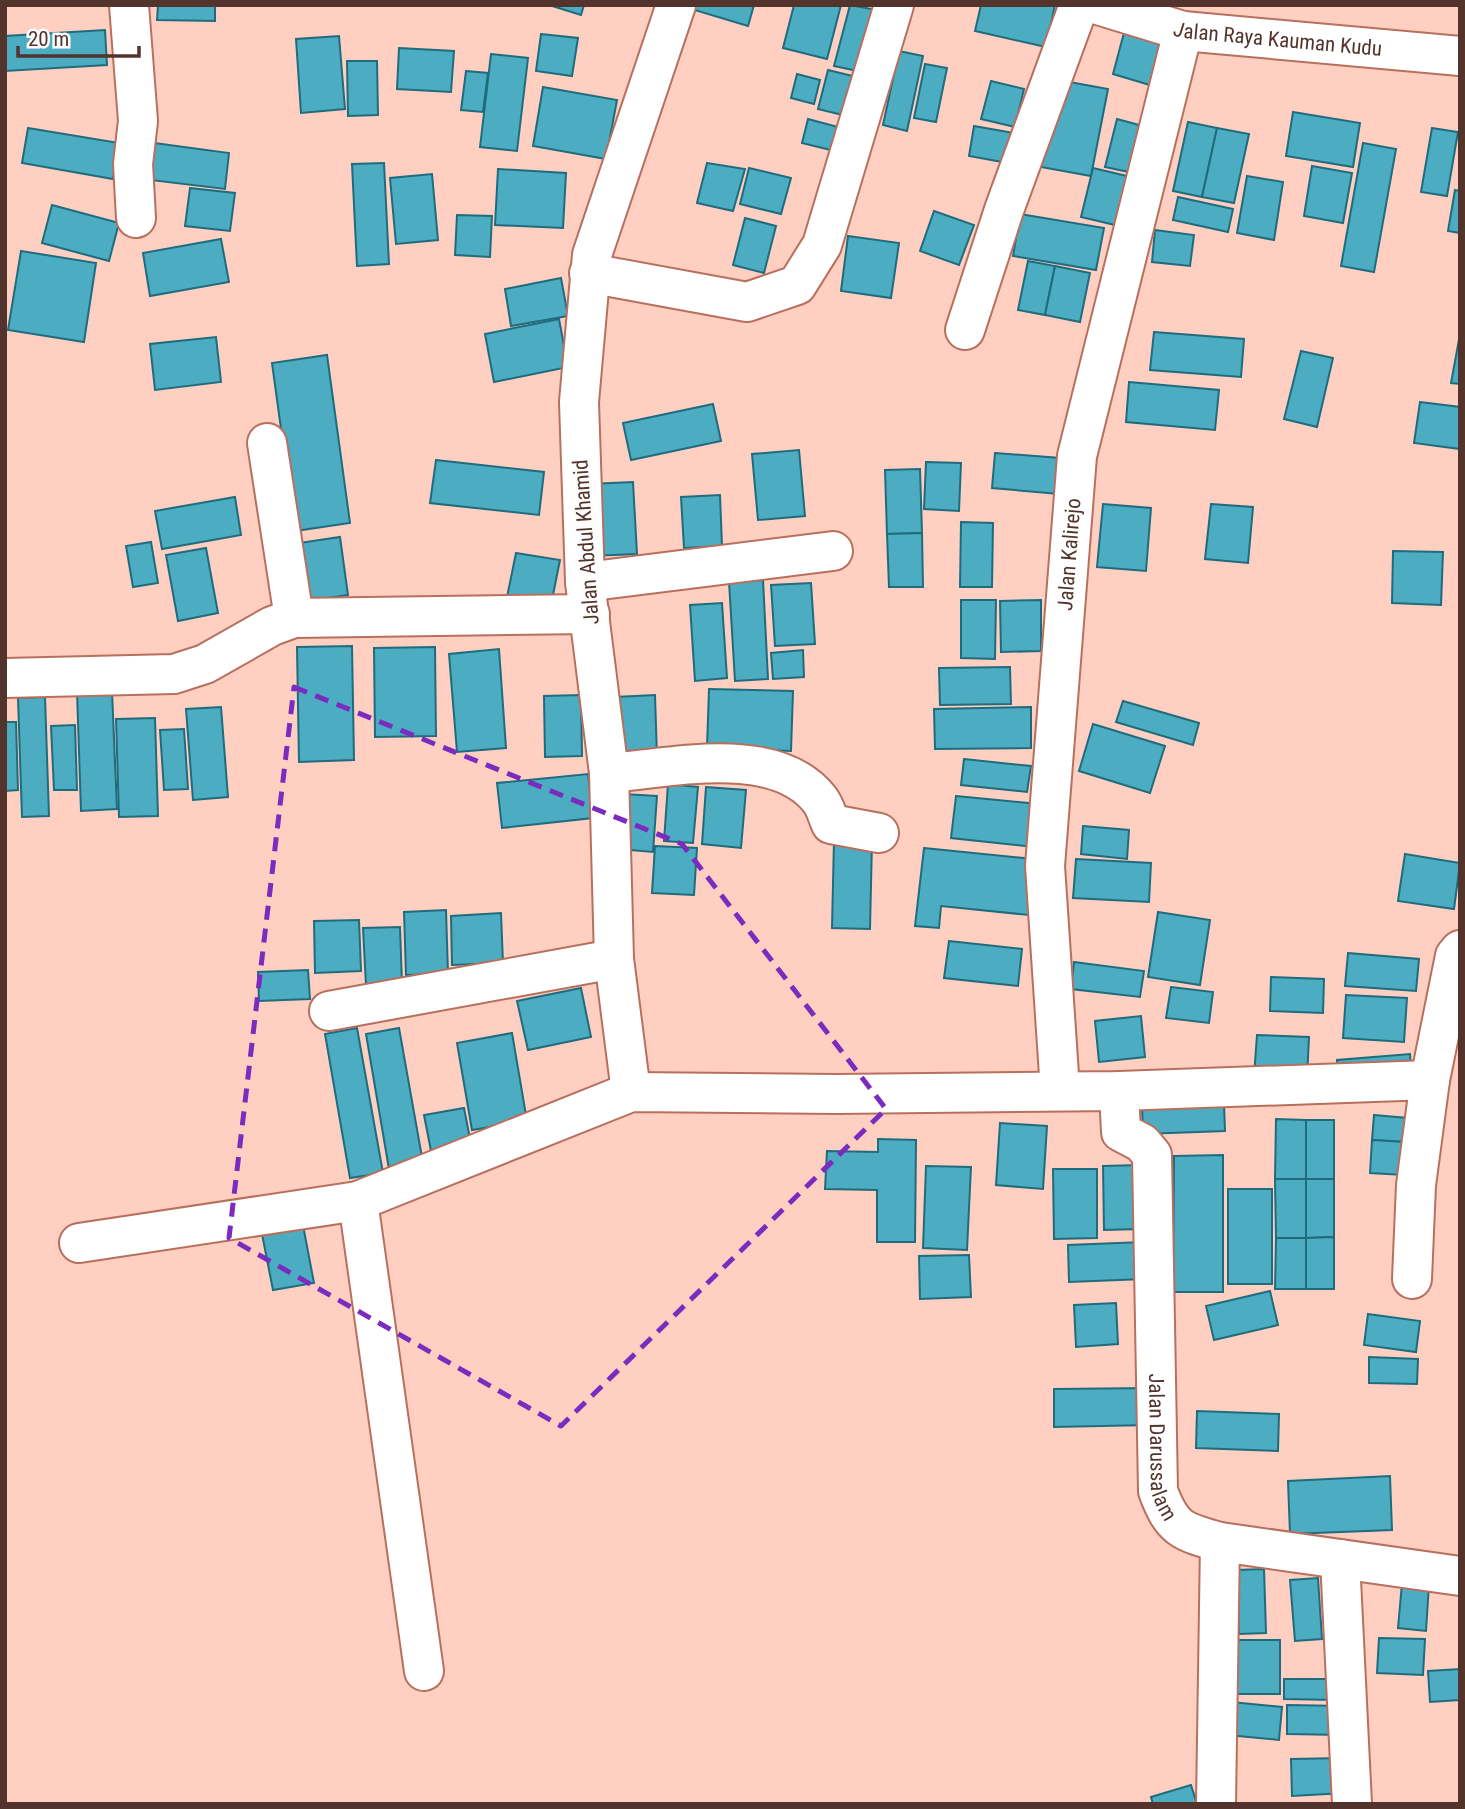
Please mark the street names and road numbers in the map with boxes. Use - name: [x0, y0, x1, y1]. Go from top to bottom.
- street label: Jalan Raya Kauman Kudu: [1170, 17, 1383, 61]
- street label: Jalan Abdul Khamid: [568, 459, 604, 625]
- street label: Jalan Kalirejo: [1053, 497, 1086, 612]
- street label: Jalan Darussalam: [1144, 1373, 1182, 1525]

